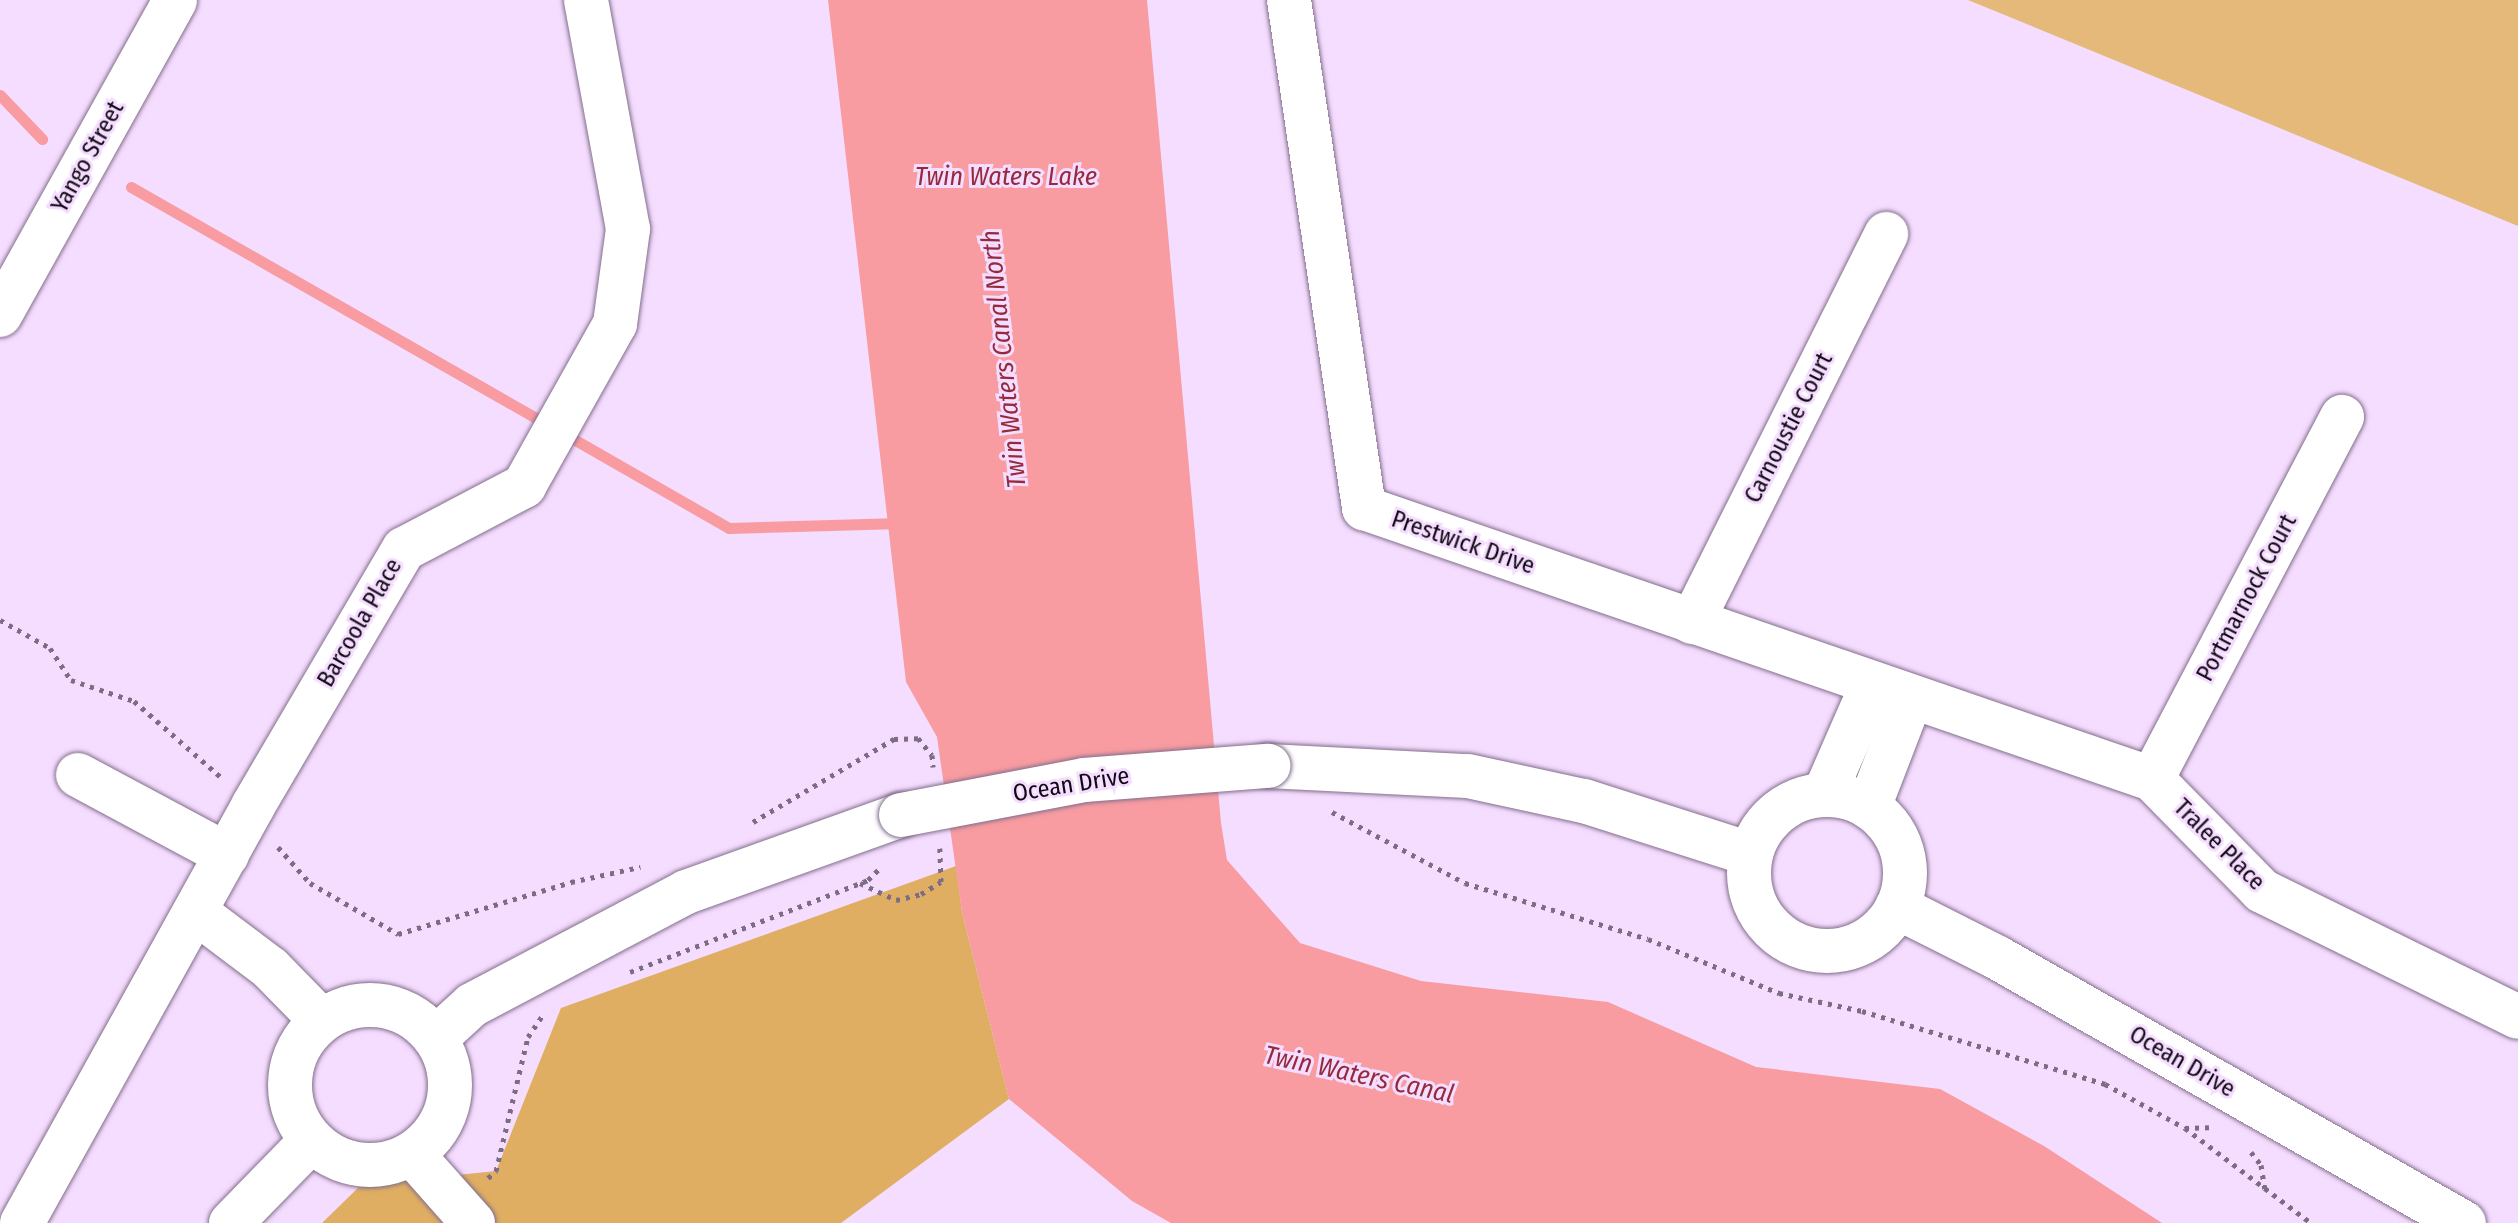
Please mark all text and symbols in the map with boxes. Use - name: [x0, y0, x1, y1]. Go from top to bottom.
- street label: Yango Street: [46, 96, 130, 218]
- water label: Twin Waters Lake: [915, 161, 1097, 193]
- water label: Twin Waters Canal North: [975, 229, 1033, 489]
- street label: Carnoustie Court: [1739, 348, 1839, 508]
- street label: Prestwick Drive: [1388, 505, 1538, 581]
- street label: Portmarnock Court: [2191, 510, 2303, 686]
- street label: Barcoola Place: [312, 554, 408, 692]
- street label: Ocean Drive: [1011, 762, 1131, 808]
- street label: Tralee Place: [2167, 793, 2271, 897]
- street label: Ocean Drive: [2124, 1020, 2240, 1104]
- water label: Twin Waters Canal: [1262, 1040, 1456, 1110]

